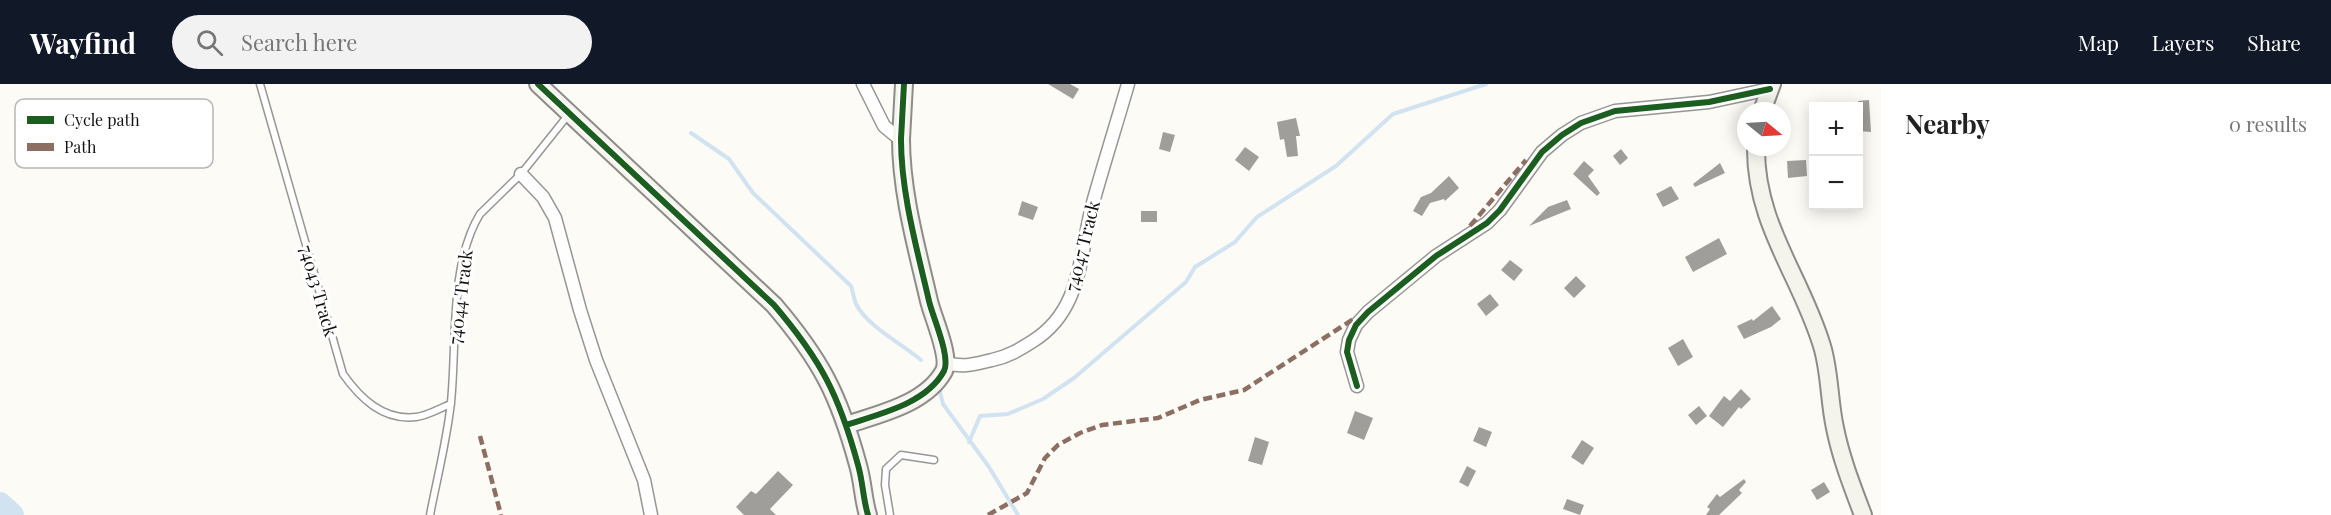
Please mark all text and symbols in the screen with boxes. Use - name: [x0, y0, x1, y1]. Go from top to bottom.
- search box: [172, 15, 592, 69]
- text: Wayfind: [30, 24, 136, 61]
- icon: search: [193, 26, 226, 59]
- text: Search here: [241, 27, 357, 57]
- text: Map: [2078, 28, 2119, 56]
- text: Layers: [2152, 28, 2214, 56]
- text: Share: [2247, 28, 2301, 56]
- legend: [15, 99, 213, 168]
- north arrow: [1737, 102, 1791, 156]
- map controls: [1809, 102, 1863, 210]
- button: +: [1809, 102, 1863, 156]
- text: Nearby: [1905, 106, 1990, 141]
- text: Cycle path: [64, 109, 140, 130]
- text: 0 results: [2229, 110, 2307, 137]
- text: Path: [64, 136, 97, 157]
- button: −: [1809, 156, 1863, 210]
- street label: 74047 Track: [1059, 198, 1105, 294]
- street label: 74043 Track: [294, 242, 343, 339]
- street label: 74044 Track: [442, 248, 478, 346]

